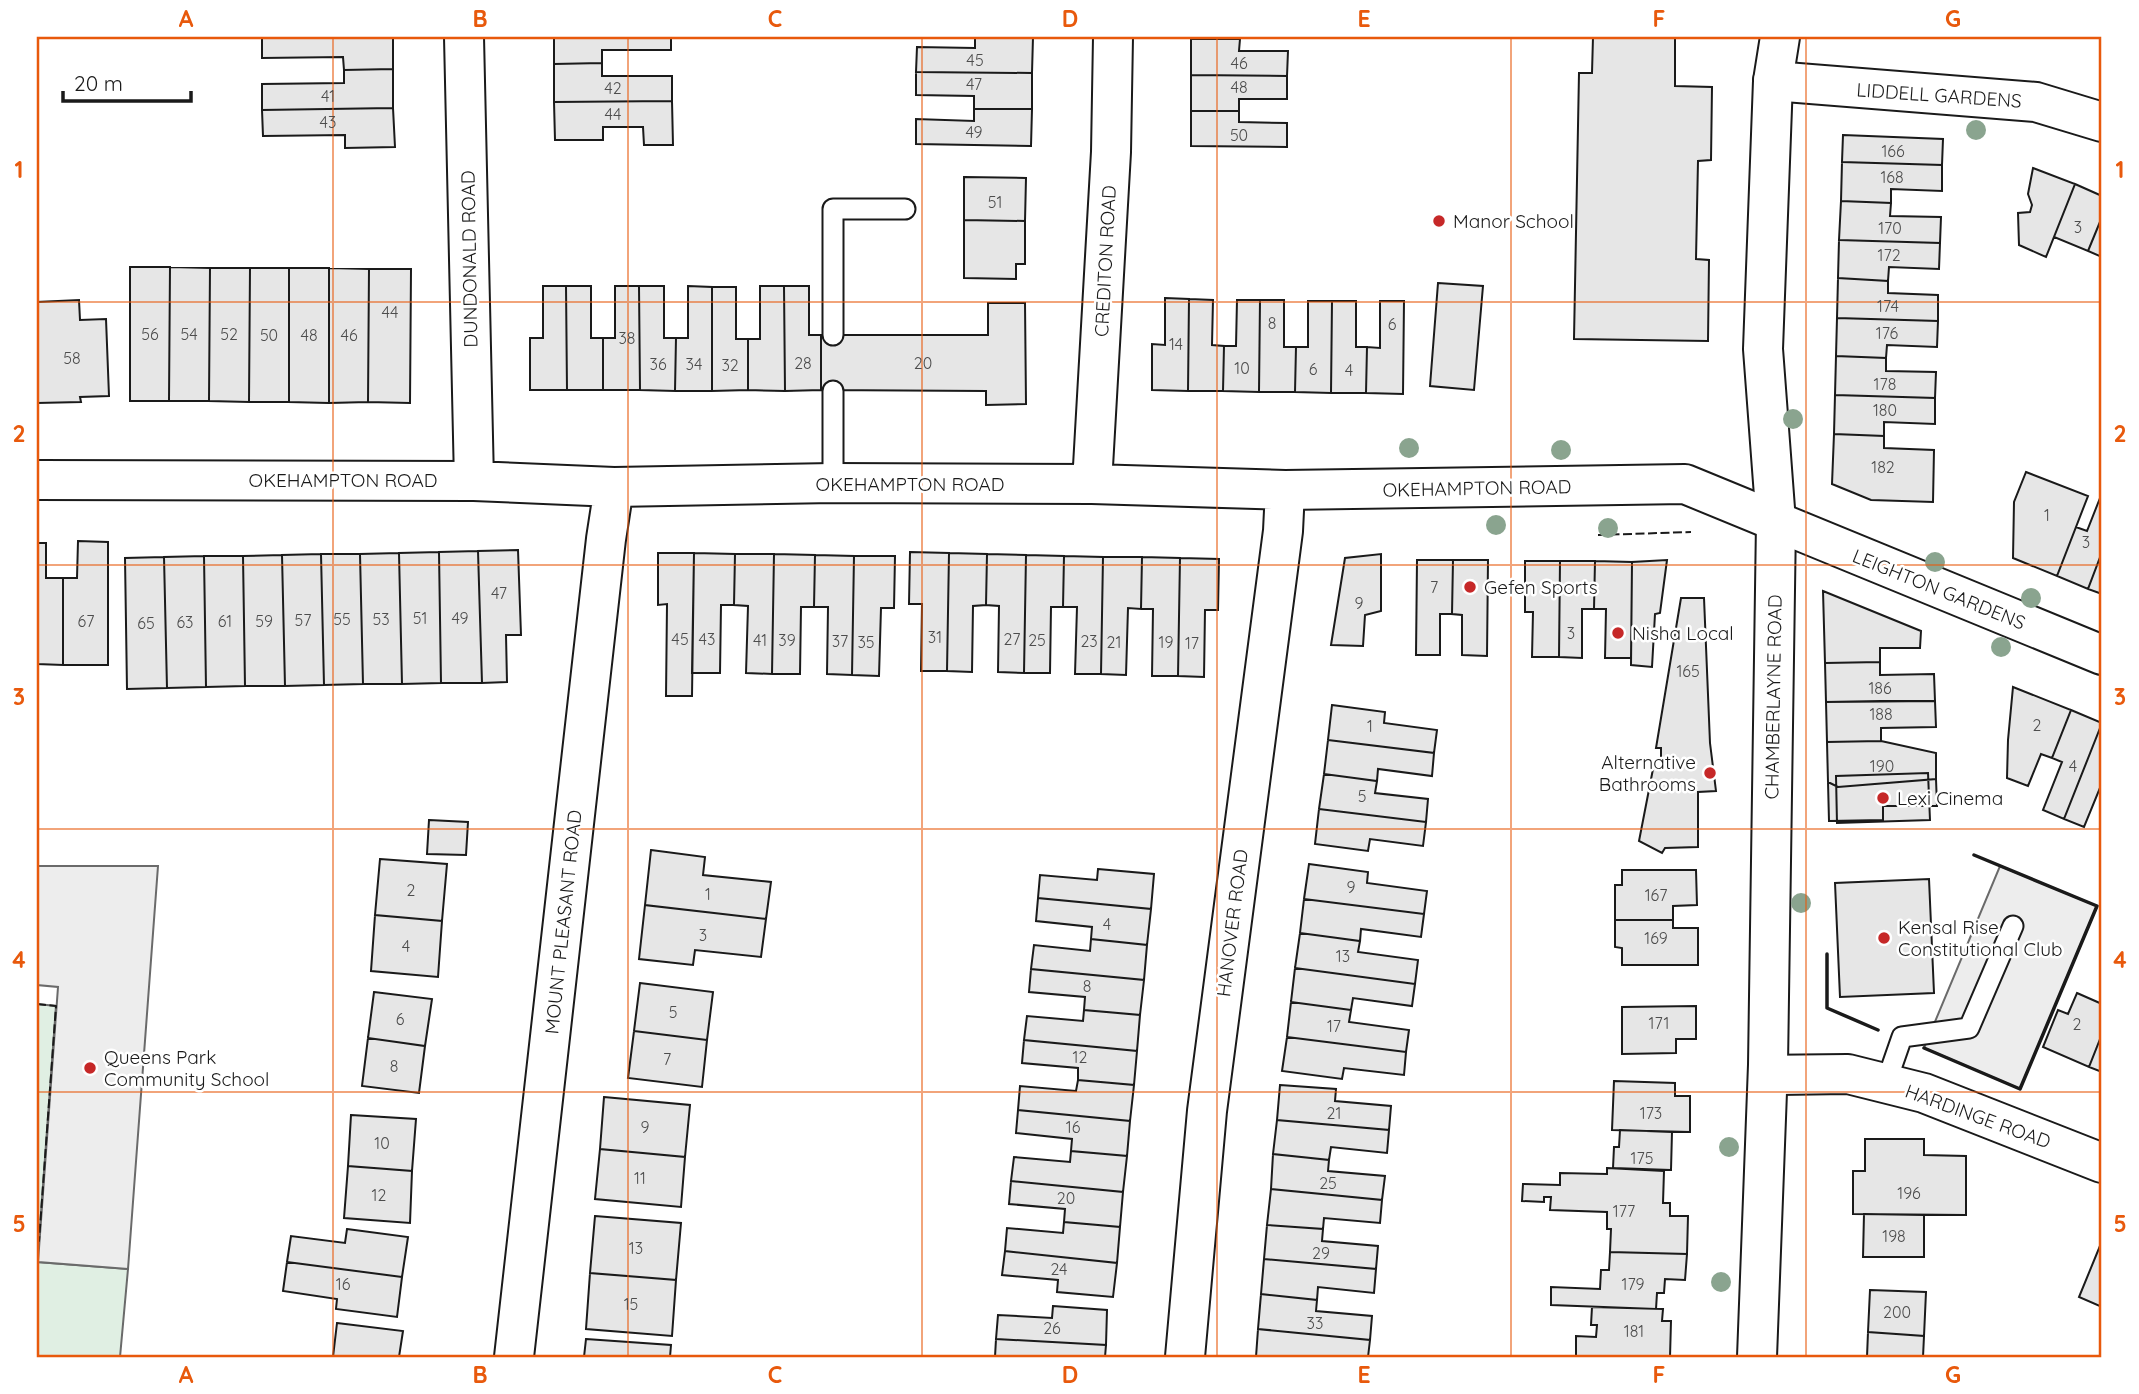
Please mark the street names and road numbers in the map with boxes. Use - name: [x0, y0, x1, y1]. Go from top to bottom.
- street label: LIDDELL GARDENS: [1856, 77, 2022, 113]
- street label: DUNDONALD ROAD: [455, 170, 483, 348]
- street label: CREDITON ROAD: [1089, 184, 1121, 338]
- street label: OKEHAMPTON ROAD: [249, 468, 437, 492]
- street label: OKEHAMPTON ROAD: [816, 472, 1004, 496]
- street label: OKEHAMPTON ROAD: [1382, 474, 1572, 502]
- street label: LEIGHTON GARDENS: [1849, 543, 2029, 635]
- street label: CHAMBERLAYNE ROAD: [1759, 594, 1787, 800]
- street label: MOUNT PLEASANT ROAD: [539, 809, 587, 1035]
- street label: HANOVER ROAD: [1211, 848, 1253, 998]
- street label: HARDINGE ROAD: [1902, 1079, 2054, 1153]

